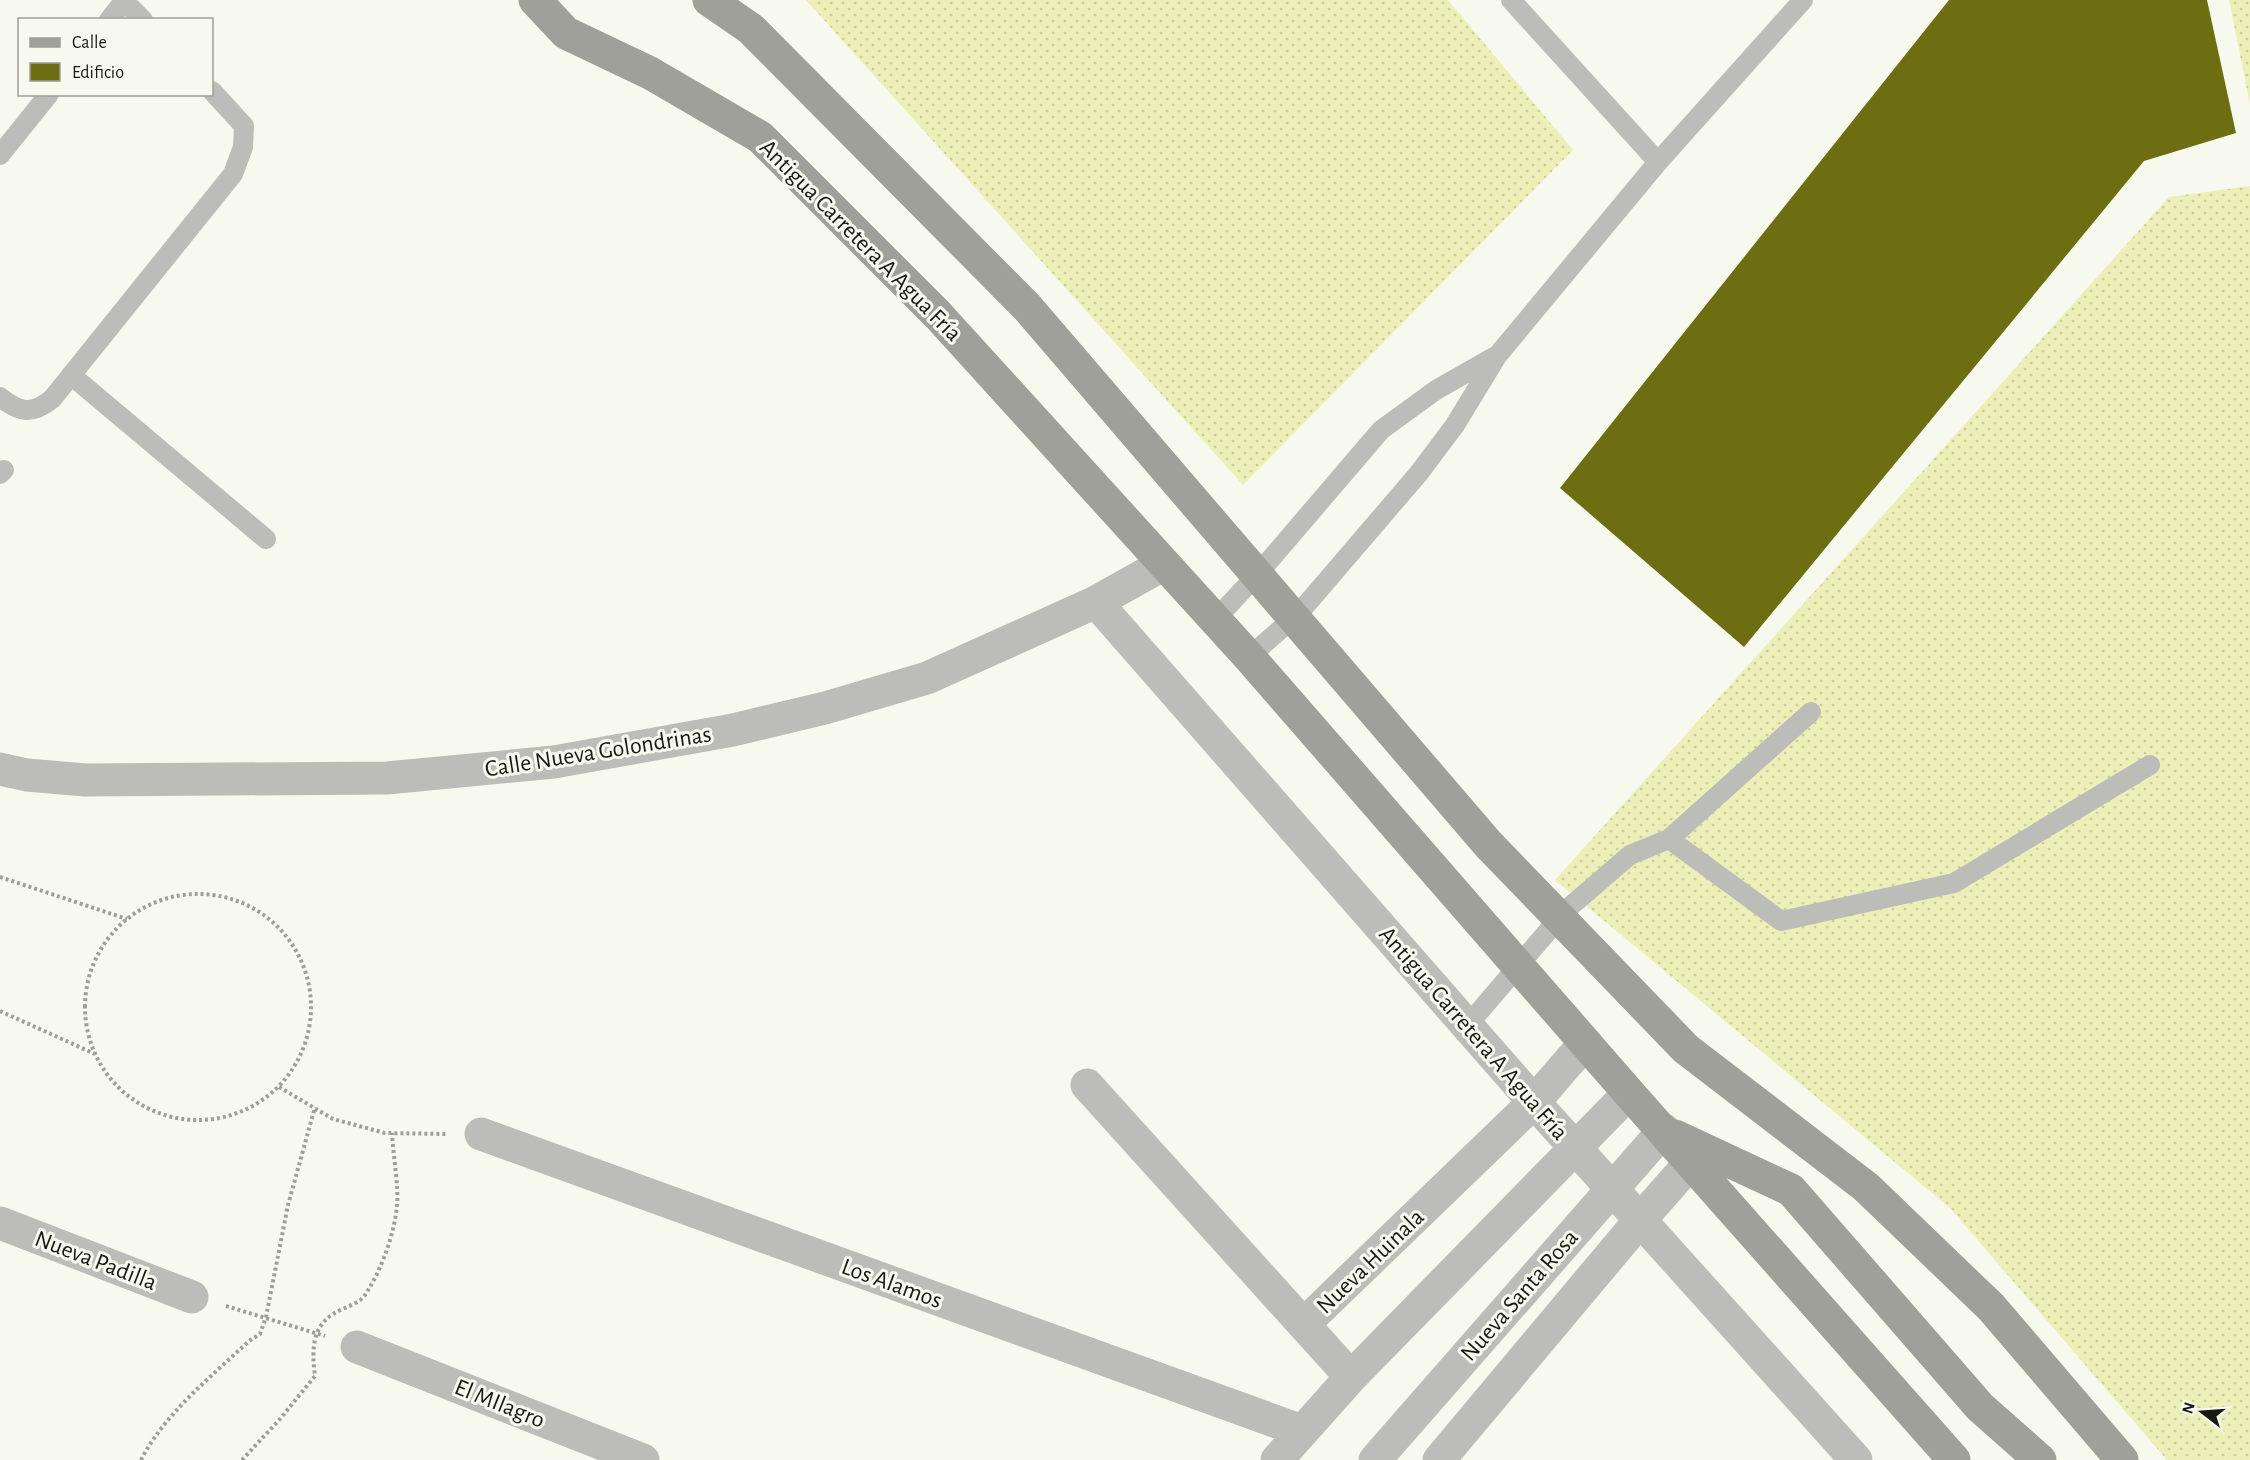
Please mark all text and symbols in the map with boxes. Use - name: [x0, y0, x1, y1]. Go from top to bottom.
- legend: [18, 18, 213, 96]
- text: Calle: [72, 34, 107, 52]
- text: Edificio: [72, 64, 124, 82]
- street label: Antigua Carretera A Agua Fría: [755, 135, 966, 346]
- street label: Calle Nueva Golondrinas: [483, 722, 713, 782]
- street label: Antigua Carretera A Agua Fría: [1374, 922, 1572, 1145]
- street label: Nueva Huinala: [1312, 1205, 1429, 1319]
- street label: Nueva Santa Rosa: [1456, 1225, 1583, 1366]
- street label: Nueva Padilla: [31, 1227, 160, 1295]
- street label: Los Alamos: [838, 1255, 945, 1313]
- street label: El MIlagro: [451, 1375, 548, 1433]
- north arrow: [2172, 1382, 2232, 1442]
- text: N: [2179, 1400, 2198, 1416]

